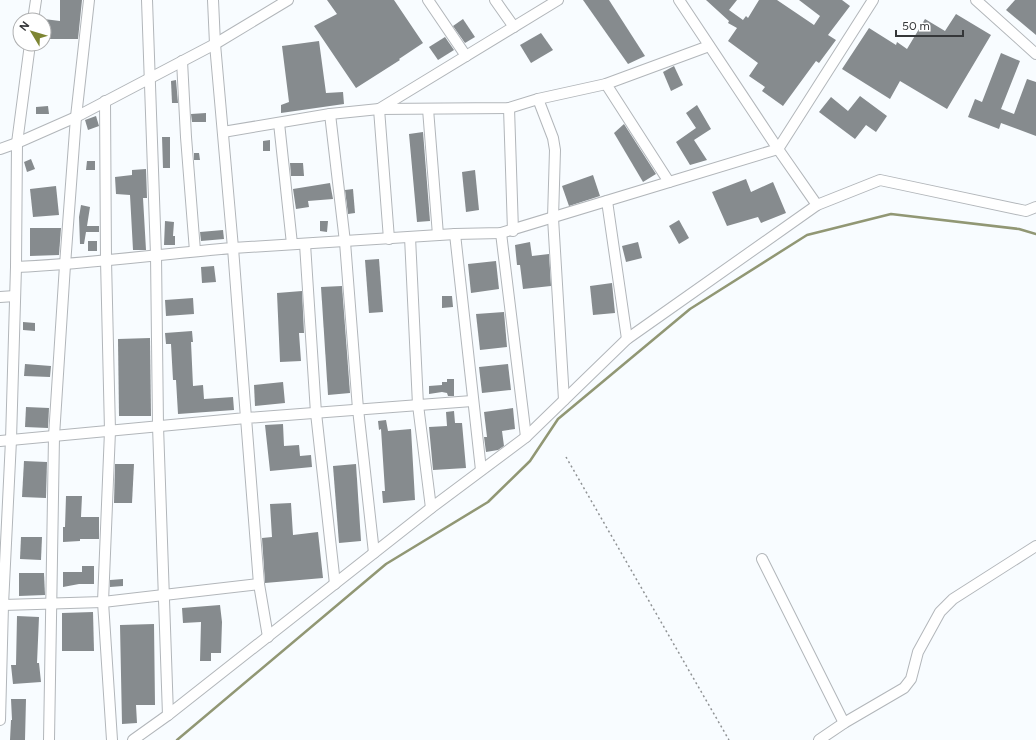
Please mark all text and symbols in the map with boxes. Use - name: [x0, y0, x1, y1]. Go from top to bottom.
- north arrow: [12, 12, 52, 52]
- scale bar: [896, 12, 963, 38]
- text: N: [17, 19, 32, 34]
- text: 50 m: [902, 19, 930, 33]

